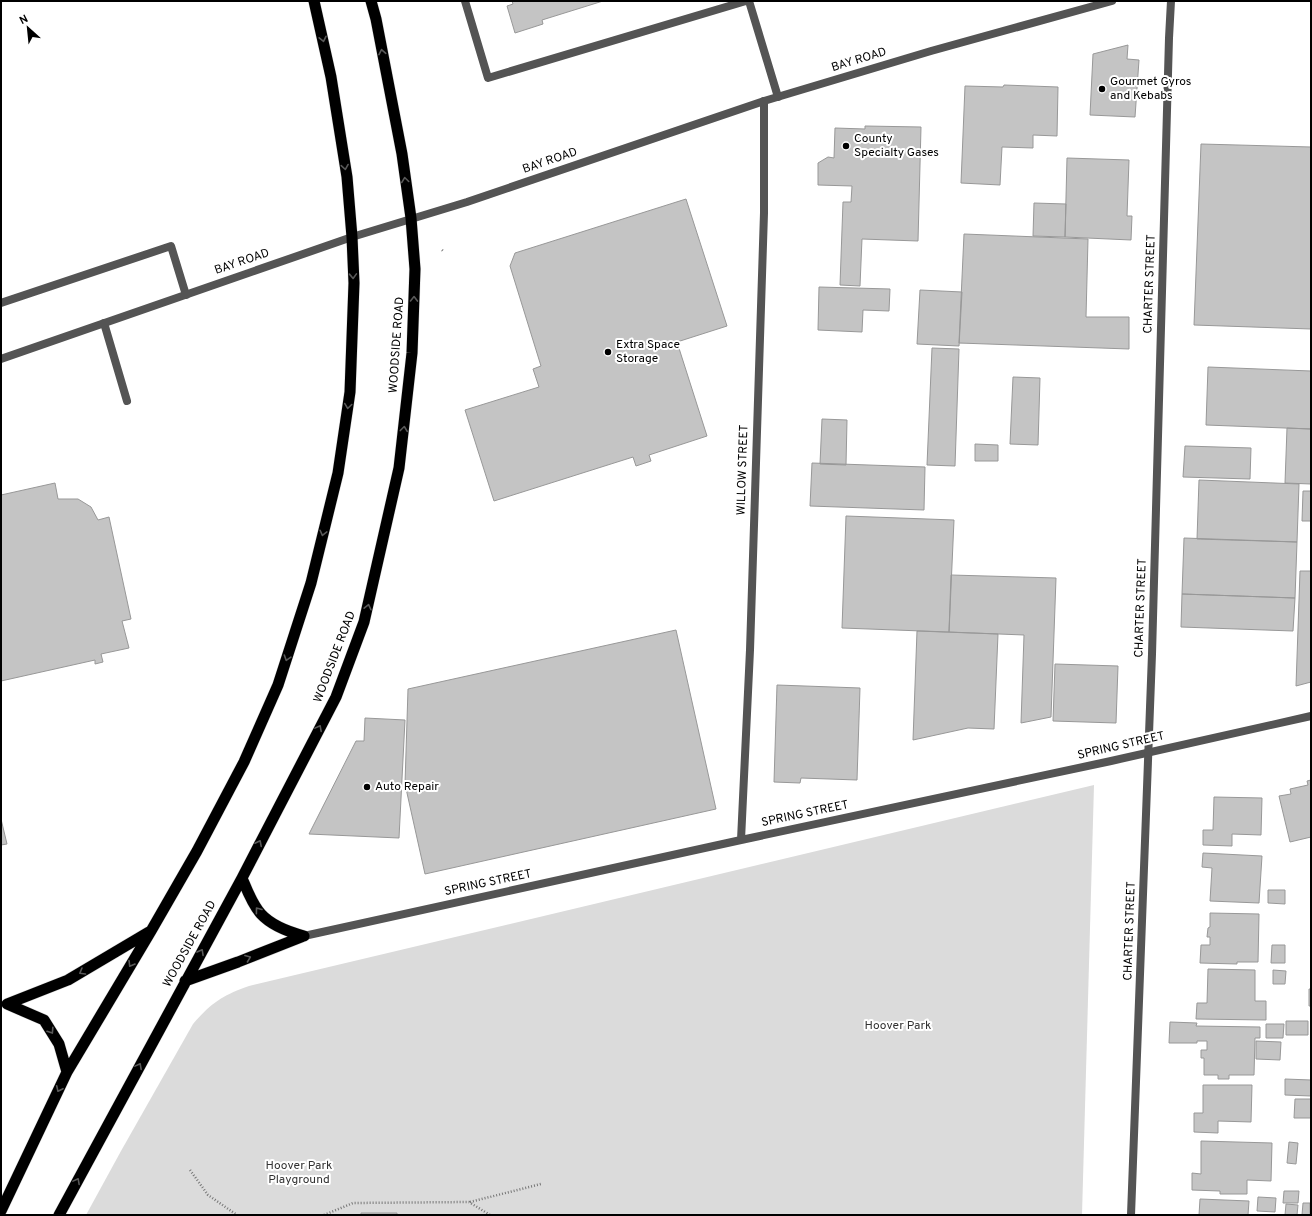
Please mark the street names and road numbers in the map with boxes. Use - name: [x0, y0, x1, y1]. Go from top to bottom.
- street label: BAY ROAD: [829, 44, 889, 76]
- street label: BAY ROAD: [520, 144, 580, 178]
- street label: CHARTER STREET: [1140, 234, 1160, 334]
- street label: BAY ROAD: [212, 245, 272, 279]
- street label: WOODSIDE ROAD: [386, 296, 408, 394]
- street label: WILLOW STREET: [733, 424, 753, 516]
- street label: CHARTER STREET: [1131, 558, 1151, 658]
- street label: WOODSIDE ROAD: [310, 609, 360, 705]
- street label: SPRING STREET: [1076, 728, 1166, 764]
- street label: SPRING STREET: [760, 797, 850, 831]
- street label: SPRING STREET: [443, 866, 533, 900]
- street label: CHARTER STREET: [1120, 881, 1140, 981]
- street label: WOODSIDE ROAD: [160, 898, 220, 990]

